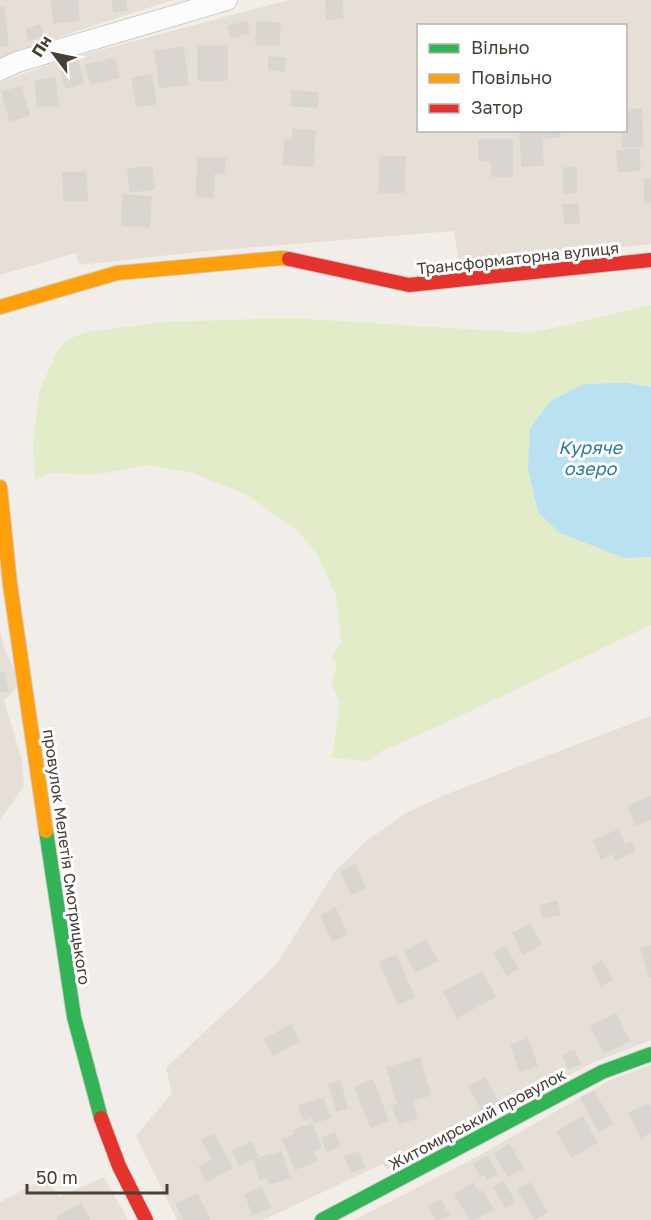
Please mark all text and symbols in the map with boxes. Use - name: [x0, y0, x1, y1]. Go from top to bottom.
- north arrow: [24, 24, 84, 84]
- legend: [417, 24, 627, 132]
- text: Пн: [27, 32, 56, 61]
- text: Вільно: [471, 36, 530, 58]
- text: Повільно: [471, 66, 552, 88]
- text: Затор: [471, 96, 523, 118]
- street label: Трансформаторна вулиця: [416, 237, 620, 279]
- water label: Куряче озеро: [558, 436, 623, 479]
- street label: провулок Мелетія Смотрицького: [39, 728, 95, 986]
- street label: Житомирський провулок: [385, 1064, 569, 1174]
- scale bar: [27, 1157, 166, 1195]
- text: 50 m: [36, 1166, 78, 1188]

